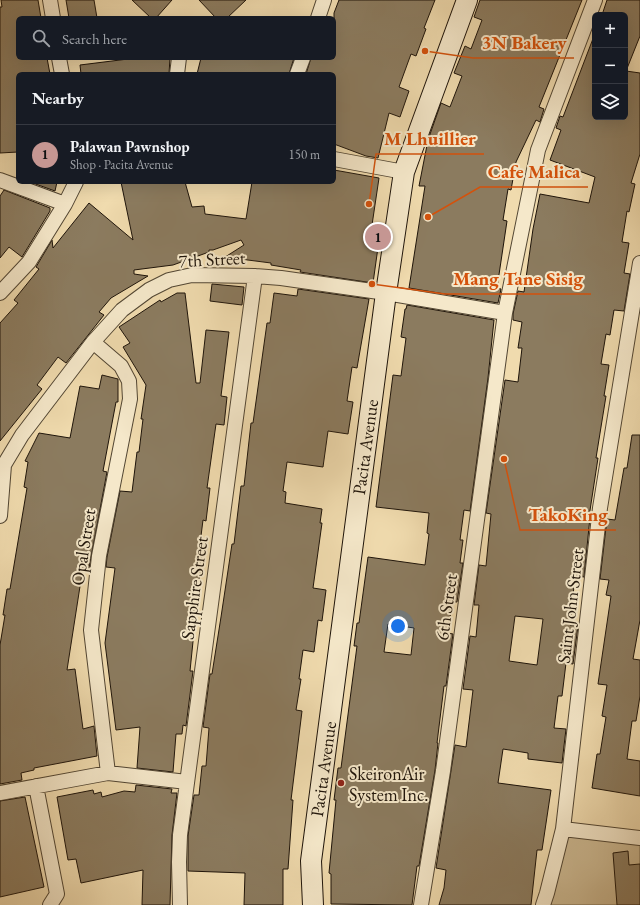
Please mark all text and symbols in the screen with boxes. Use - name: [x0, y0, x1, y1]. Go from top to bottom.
- map controls: [592, 12, 628, 120]
- button: +: [592, 12, 628, 48]
- search box: [16, 16, 336, 60]
- icon: search: [30, 27, 52, 49]
- callout: 3N Bakery: [473, 27, 574, 58]
- text: Search here: [62, 29, 127, 48]
- text: 3N Bakery: [481, 30, 567, 55]
- button: −: [592, 48, 628, 84]
- button: layers: [592, 84, 628, 120]
- text: Nearby: [32, 87, 84, 109]
- callout: M Lhuillier: [376, 123, 484, 154]
- text: M Lhuillier: [384, 126, 476, 151]
- text: Palawan Pawnshop: [70, 137, 190, 156]
- text: 1: [42, 146, 48, 163]
- text: 150 m: [289, 146, 320, 163]
- text: Shop · Pacita Avenue: [70, 156, 173, 173]
- callout: Cafe Malica: [480, 156, 588, 187]
- text: Cafe Malica: [488, 159, 581, 184]
- pin: 1: [365, 222, 391, 252]
- street label: 7th Street: [178, 246, 246, 272]
- callout: Mang Tane Sisig: [445, 263, 591, 294]
- text: Mang Tane Sisig: [453, 266, 583, 291]
- street label: Pacita Avenue: [347, 398, 383, 496]
- callout: TakoKing: [520, 499, 616, 530]
- text: TakoKing: [528, 502, 608, 527]
- street label: Opal Street: [66, 507, 100, 587]
- street label: Sapphire Street: [175, 535, 213, 641]
- street label: Saint John Street: [552, 547, 588, 665]
- street label: 6th Street: [430, 572, 462, 642]
- your location: [388, 616, 408, 636]
- street label: Pacita Avenue: [305, 720, 341, 818]
- place label: SkeironAir System Inc.: [349, 762, 428, 806]
- marker: SkeironAir System Inc.: [336, 778, 346, 788]

